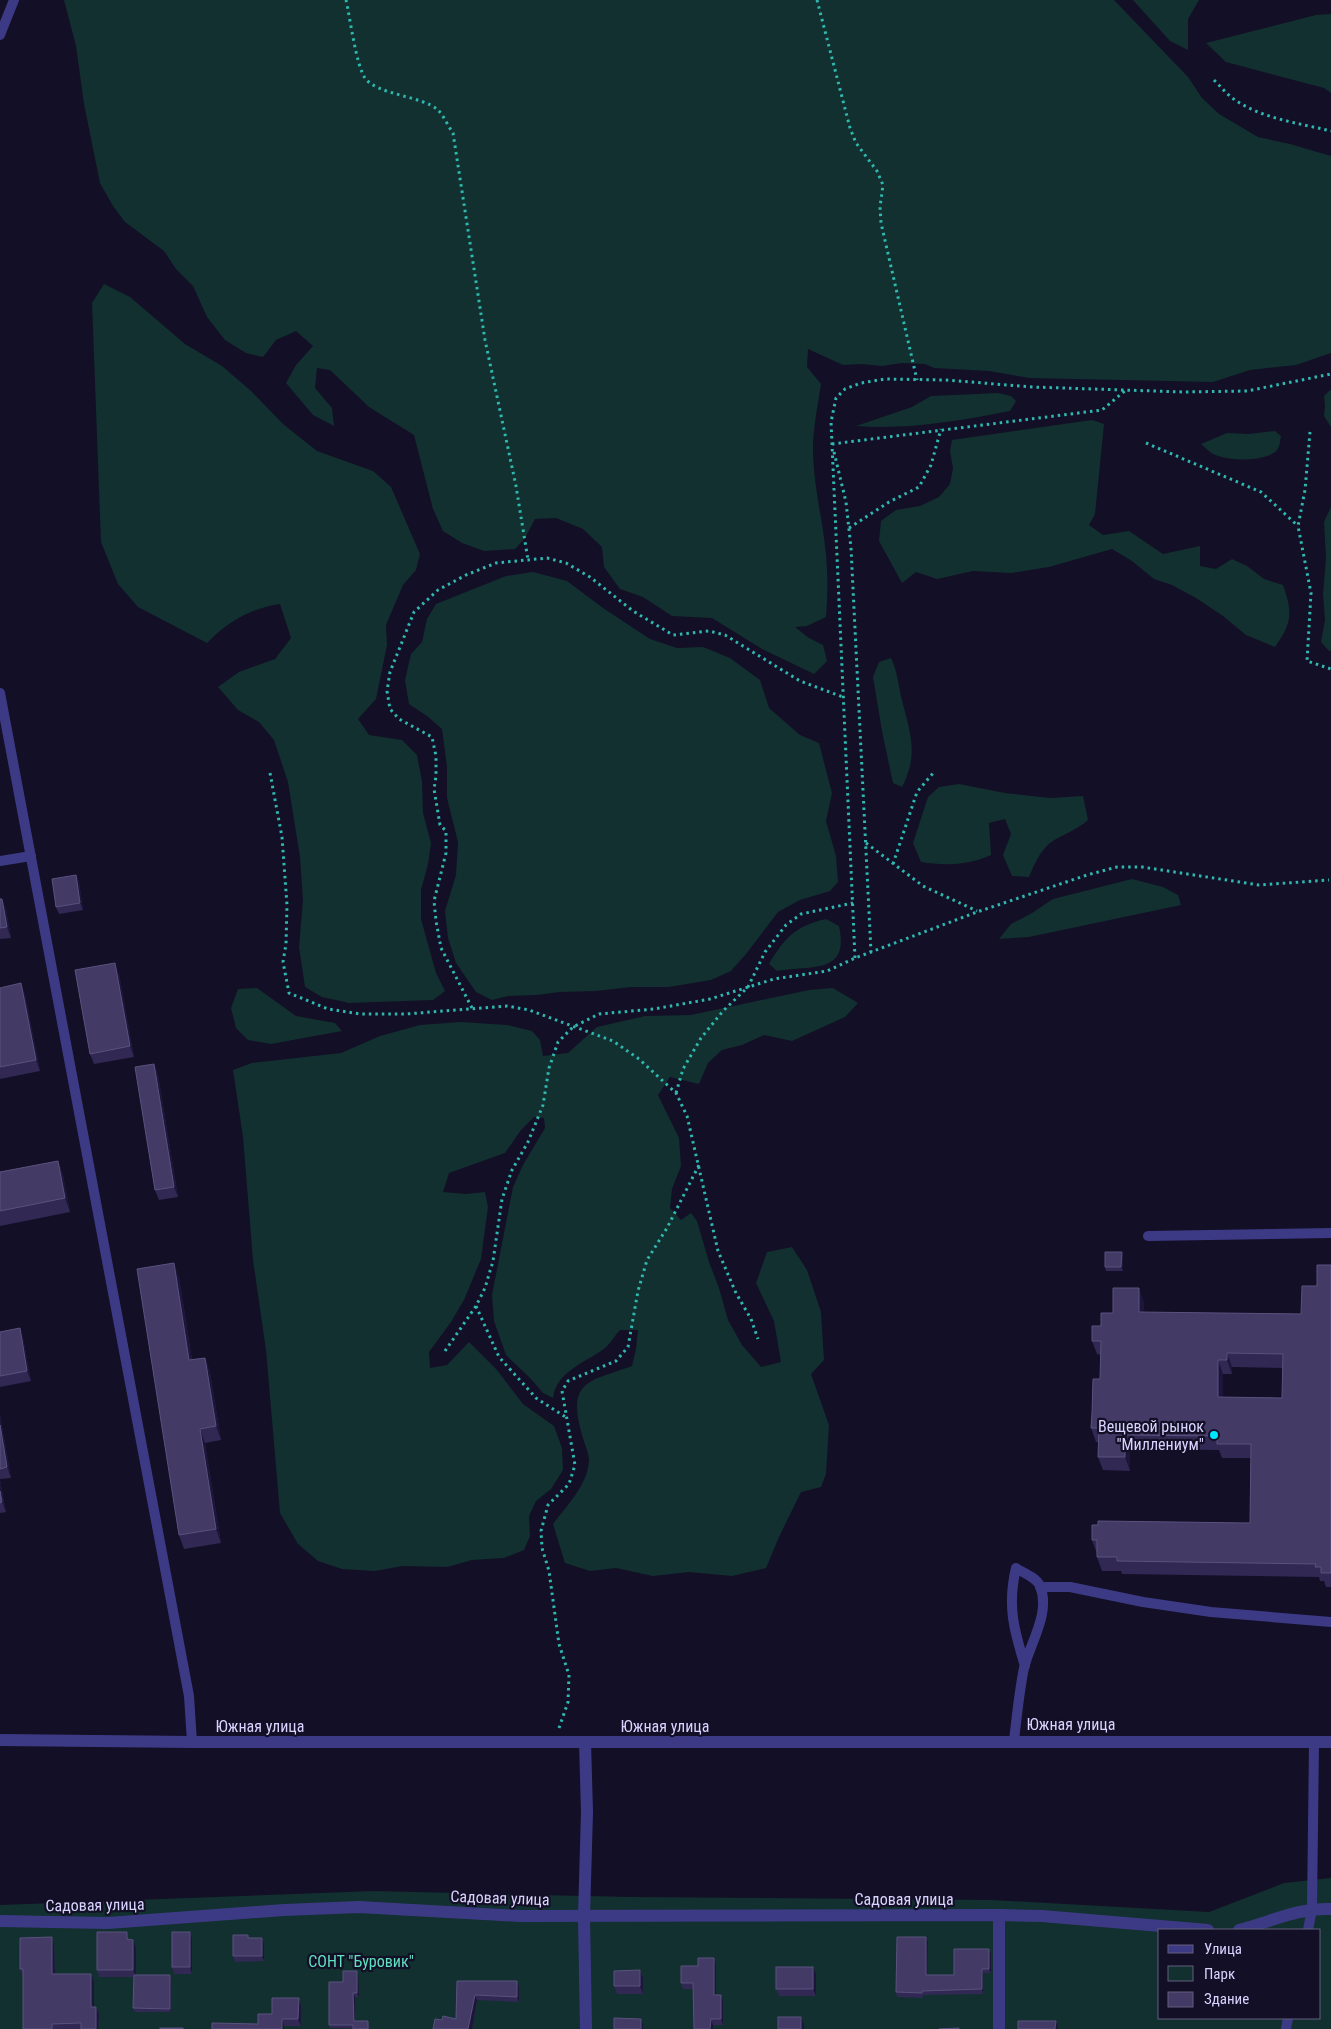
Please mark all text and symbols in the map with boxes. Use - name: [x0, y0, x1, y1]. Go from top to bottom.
- place label: Вещевой рынок "Миллениум": [1098, 1417, 1204, 1454]
- marker: Вещевой рынок "Миллениум": [1208, 1429, 1220, 1441]
- street label: Южная улица: [1027, 1715, 1115, 1734]
- street label: Южная улица: [216, 1717, 304, 1736]
- street label: Южная улица: [621, 1717, 709, 1736]
- street label: Садовая улица: [450, 1887, 550, 1909]
- street label: Садовая улица: [854, 1890, 954, 1909]
- street label: Садовая улица: [45, 1895, 145, 1915]
- legend: [1158, 1929, 1321, 2019]
- text: Улица: [1204, 1940, 1242, 1958]
- park label: СОНТ "Буровик": [308, 1952, 414, 1971]
- text: Парк: [1204, 1965, 1235, 1983]
- text: Здание: [1204, 1990, 1249, 2008]

